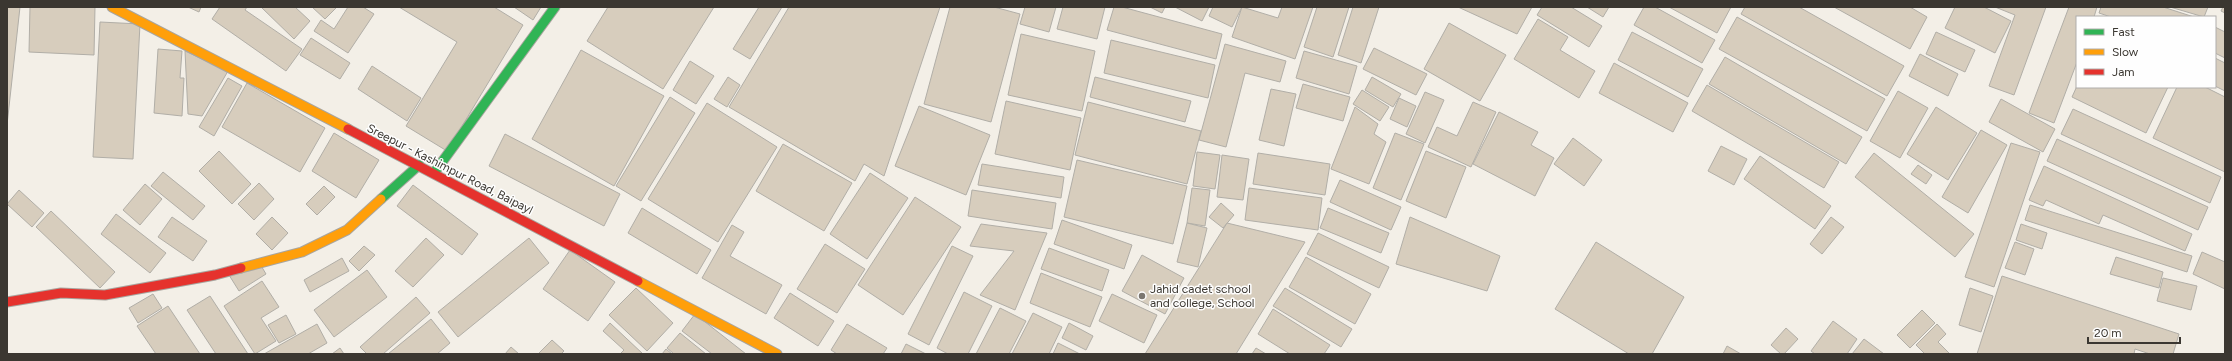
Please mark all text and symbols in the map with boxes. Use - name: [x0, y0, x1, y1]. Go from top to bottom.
- legend: [2076, 16, 2216, 88]
- text: Fast: [2112, 25, 2135, 39]
- text: Slow: [2112, 45, 2139, 59]
- text: Jam: [2112, 65, 2135, 79]
- street label: Sreepur - Kashimpur Road, Baipayl: [365, 121, 535, 217]
- place label: Jahid cadet school and college, School: [1150, 282, 1255, 310]
- marker: Jahid cadet school and college, School: [1137, 291, 1147, 301]
- scale bar: [2088, 319, 2180, 345]
- text: 20 m: [2094, 326, 2122, 340]

